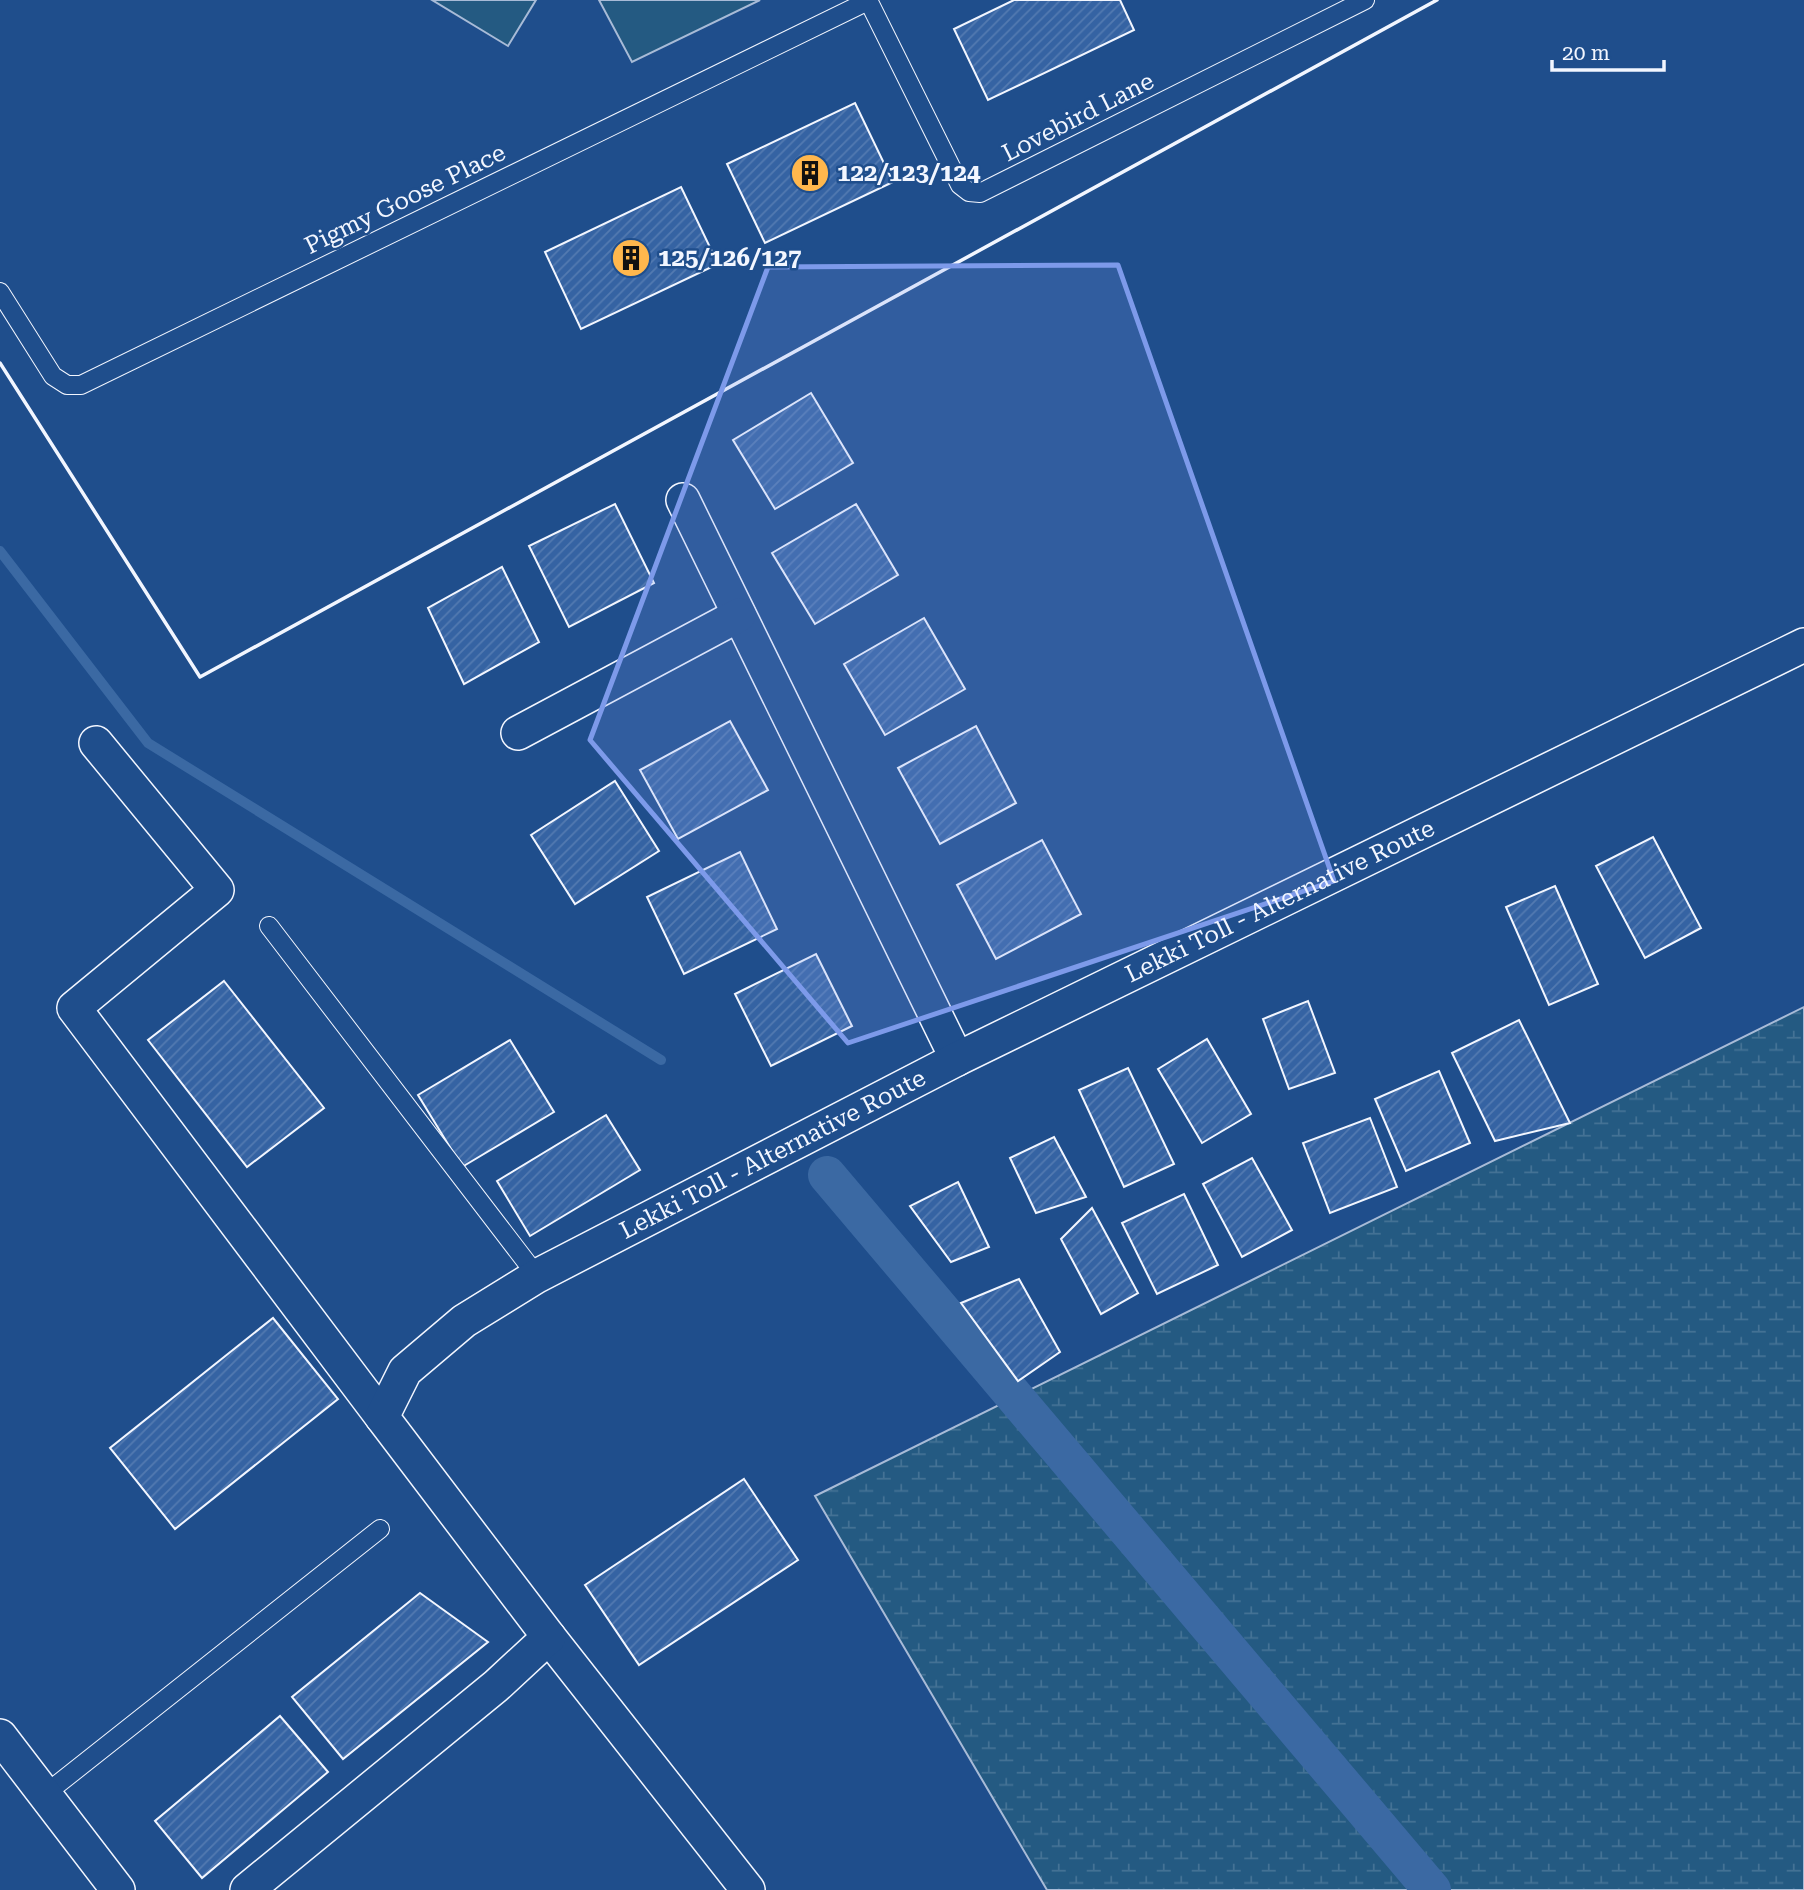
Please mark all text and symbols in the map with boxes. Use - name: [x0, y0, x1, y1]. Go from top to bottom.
- scale bar: [1552, 28, 1664, 72]
- text: 20 m: [1562, 41, 1610, 65]
- street label: Lovebird Lane: [997, 67, 1159, 167]
- street label: Pigmy Goose Place: [300, 138, 510, 260]
- building icon: 122/123/124: [789, 152, 831, 194]
- place label: 122/123/124: [837, 159, 981, 187]
- building icon: 125/126/127: [610, 237, 652, 279]
- place label: 125/126/127: [658, 244, 801, 272]
- street label: Lekki Toll - Alternative Route: [1121, 814, 1439, 988]
- street label: Lekki Toll - Alternative Route: [615, 1064, 930, 1245]

